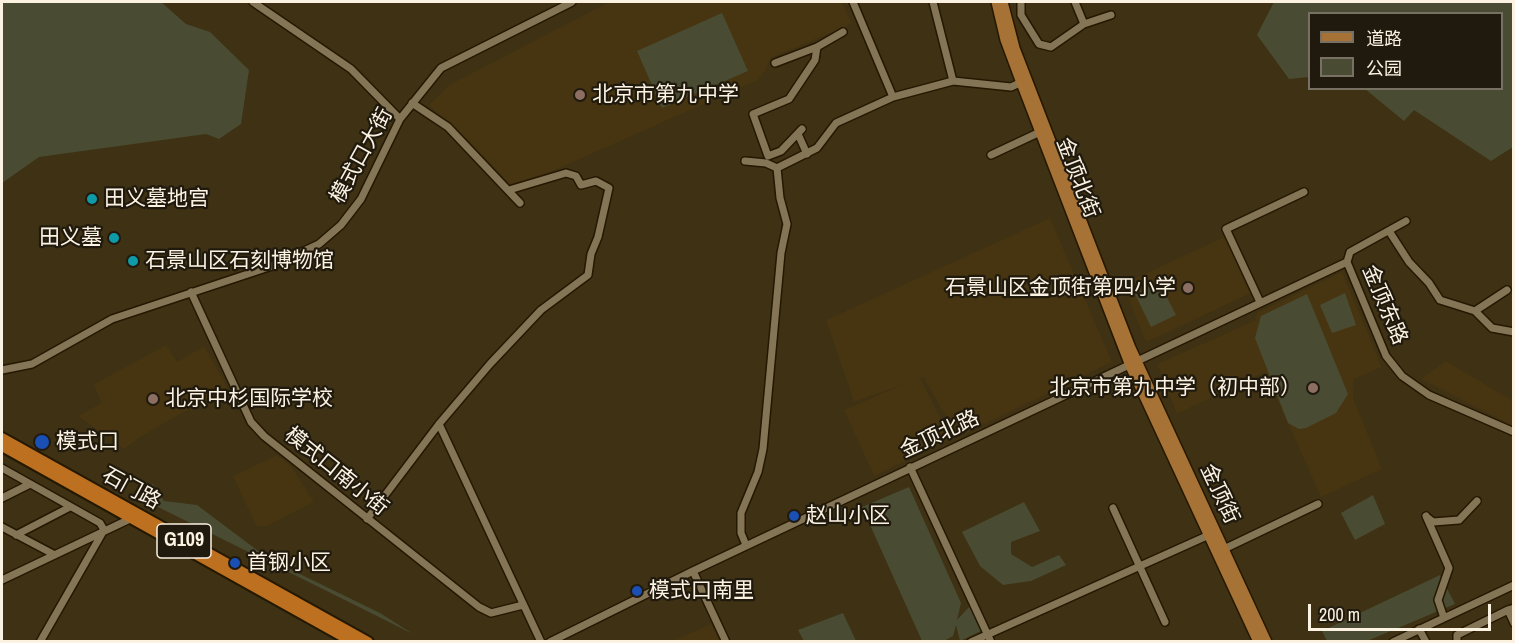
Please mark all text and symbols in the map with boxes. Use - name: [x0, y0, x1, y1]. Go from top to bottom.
- legend: [1308, 12, 1503, 90]
- text: 道路: [1366, 26, 1402, 51]
- text: 公园: [1366, 56, 1402, 81]
- place label: 北京市第九中学: [592, 82, 739, 108]
- marker: 北京市第九中学: [573, 88, 587, 102]
- street label: 模式口大街: [326, 104, 398, 208]
- street label: 金顶北街: [1050, 134, 1104, 222]
- place label: 田义墓地宫: [104, 186, 209, 212]
- marker: 田义墓地宫: [85, 192, 99, 206]
- place label: 田义墓: [39, 225, 102, 251]
- marker: 田义墓: [107, 231, 121, 245]
- place label: 石景山区石刻博物馆: [145, 248, 334, 274]
- marker: 石景山区石刻博物馆: [126, 254, 140, 268]
- street label: 金顶东路: [1356, 261, 1412, 349]
- place label: 石景山区金顶街第四小学: [945, 275, 1176, 301]
- marker: 石景山区金顶街第四小学: [1181, 281, 1195, 295]
- place label: 北京市第九中学（初中部）: [1049, 375, 1301, 401]
- marker: 北京市第九中学（初中部）: [1306, 381, 1320, 395]
- place label: 北京中杉国际学校: [165, 386, 333, 412]
- marker: 北京中杉国际学校: [146, 392, 160, 406]
- street label: 金顶北路: [897, 406, 983, 464]
- street label: 模式口南小街: [279, 423, 393, 521]
- place label: 模式口: [56, 429, 119, 455]
- marker: 模式口: [33, 433, 51, 451]
- street label: 金顶街: [1194, 460, 1244, 528]
- street label: 石门路: [97, 463, 165, 515]
- place label: 赵山小区: [806, 503, 890, 529]
- marker: 赵山小区: [787, 509, 801, 523]
- road number: G109: [157, 524, 211, 558]
- place label: 首钢小区: [247, 550, 331, 576]
- marker: 首钢小区: [228, 556, 242, 570]
- place label: 模式口南里: [649, 578, 754, 604]
- marker: 模式口南里: [630, 584, 644, 598]
- scale bar: [1311, 592, 1494, 630]
- text: 200 m: [1319, 602, 1360, 627]

